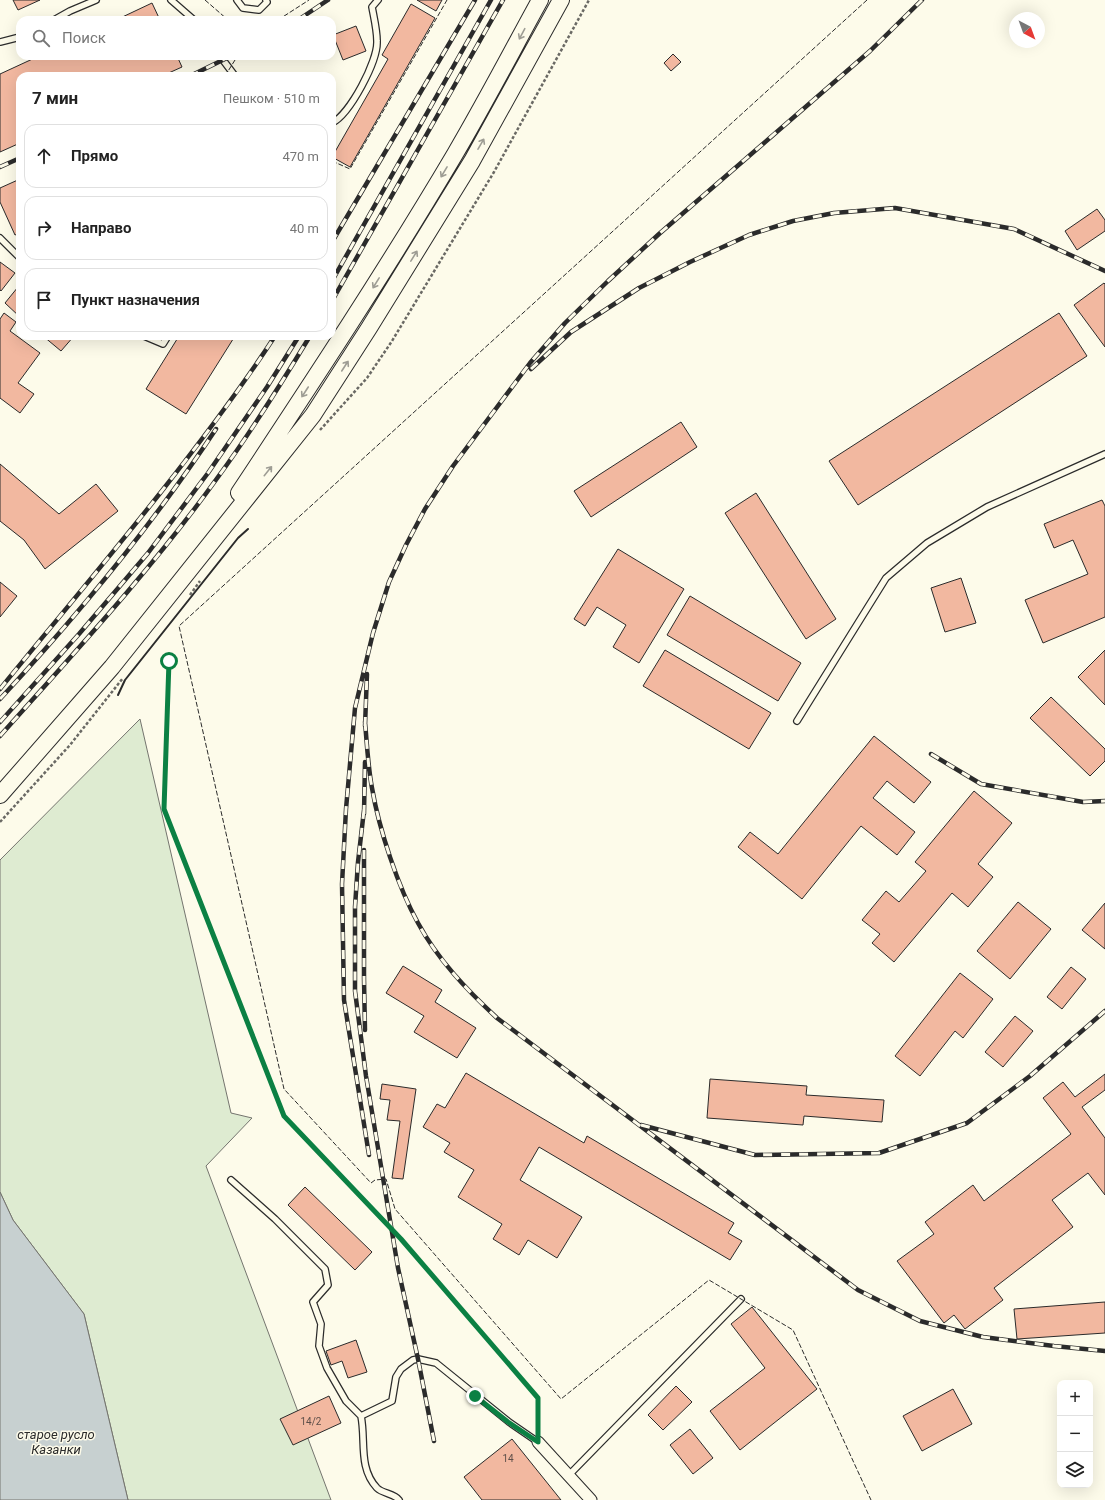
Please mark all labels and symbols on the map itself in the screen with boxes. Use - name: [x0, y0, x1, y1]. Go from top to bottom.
- north arrow: [1009, 12, 1045, 48]
- one-way arrow: [517, 28, 525, 40]
- one-way arrow: [478, 139, 486, 151]
- one-way arrow: [440, 166, 448, 177]
- one-way arrow: [410, 251, 418, 262]
- one-way arrow: [372, 277, 380, 288]
- one-way arrow: [341, 361, 349, 372]
- one-way arrow: [301, 386, 309, 398]
- one-way arrow: [264, 465, 273, 476]
- route start: [160, 652, 178, 670]
- route end: [466, 1387, 484, 1405]
- house number: 14/2: [301, 1416, 322, 1427]
- water label: старое русло Казанки: [17, 1427, 95, 1457]
- house number: 14: [502, 1453, 514, 1464]

